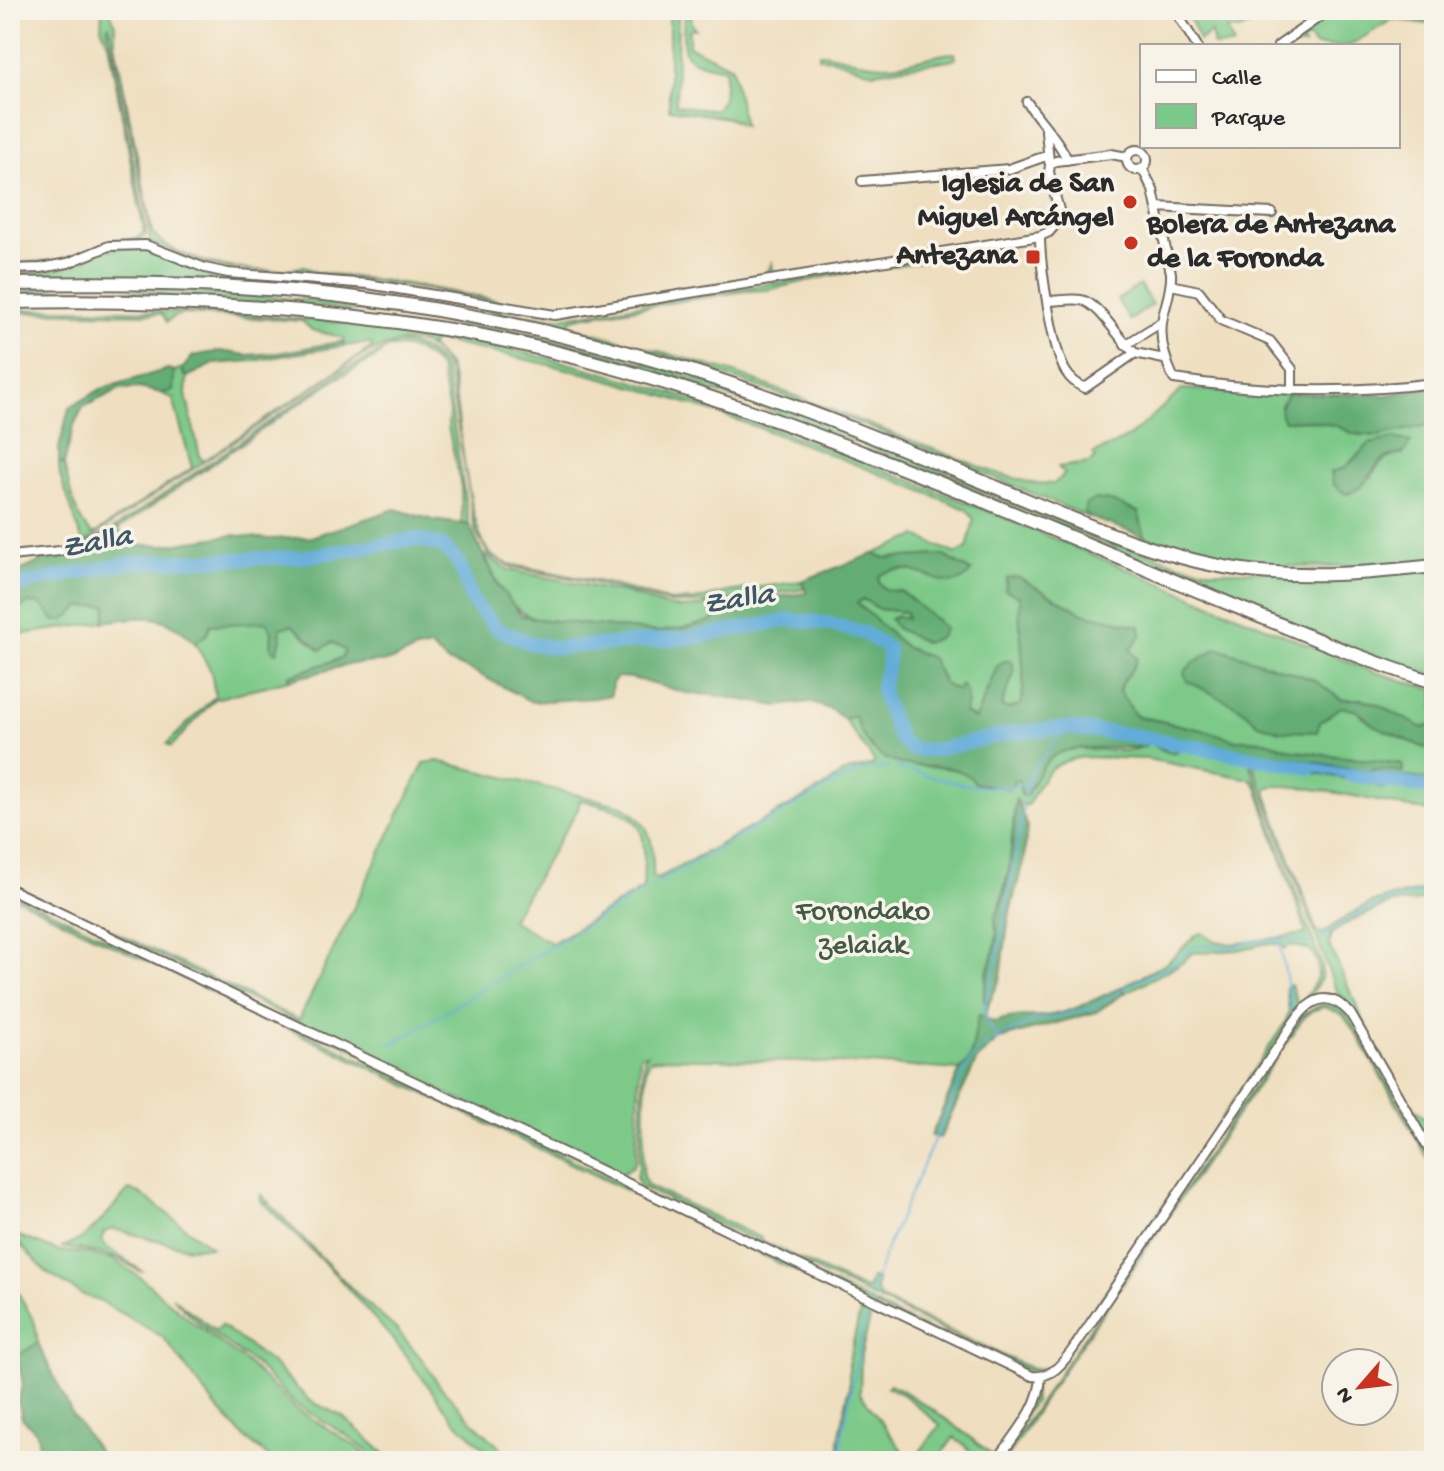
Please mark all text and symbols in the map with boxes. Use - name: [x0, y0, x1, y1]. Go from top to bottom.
- legend: [1140, 44, 1400, 148]
- text: Calle: [1212, 65, 1262, 94]
- text: Parque: [1211, 105, 1286, 134]
- place label: Iglesia de San Miguel Arcángel: [918, 168, 1115, 237]
- marker: Iglesia de San Miguel Arcángel: [1121, 193, 1139, 211]
- place label: Bolera de Antezana de la Foronda: [1146, 209, 1396, 278]
- marker: Bolera de Antezana de la Foronda: [1122, 234, 1140, 252]
- place label: Antezana: [896, 240, 1018, 275]
- marker: Antezana: [1024, 248, 1042, 266]
- water label: Zalla: [59, 518, 137, 569]
- water label: Zalla: [701, 576, 779, 625]
- park label: Forondako zelaiak: [795, 896, 930, 965]
- north arrow: [1320, 1347, 1400, 1427]
- text: N: [1331, 1382, 1361, 1407]

